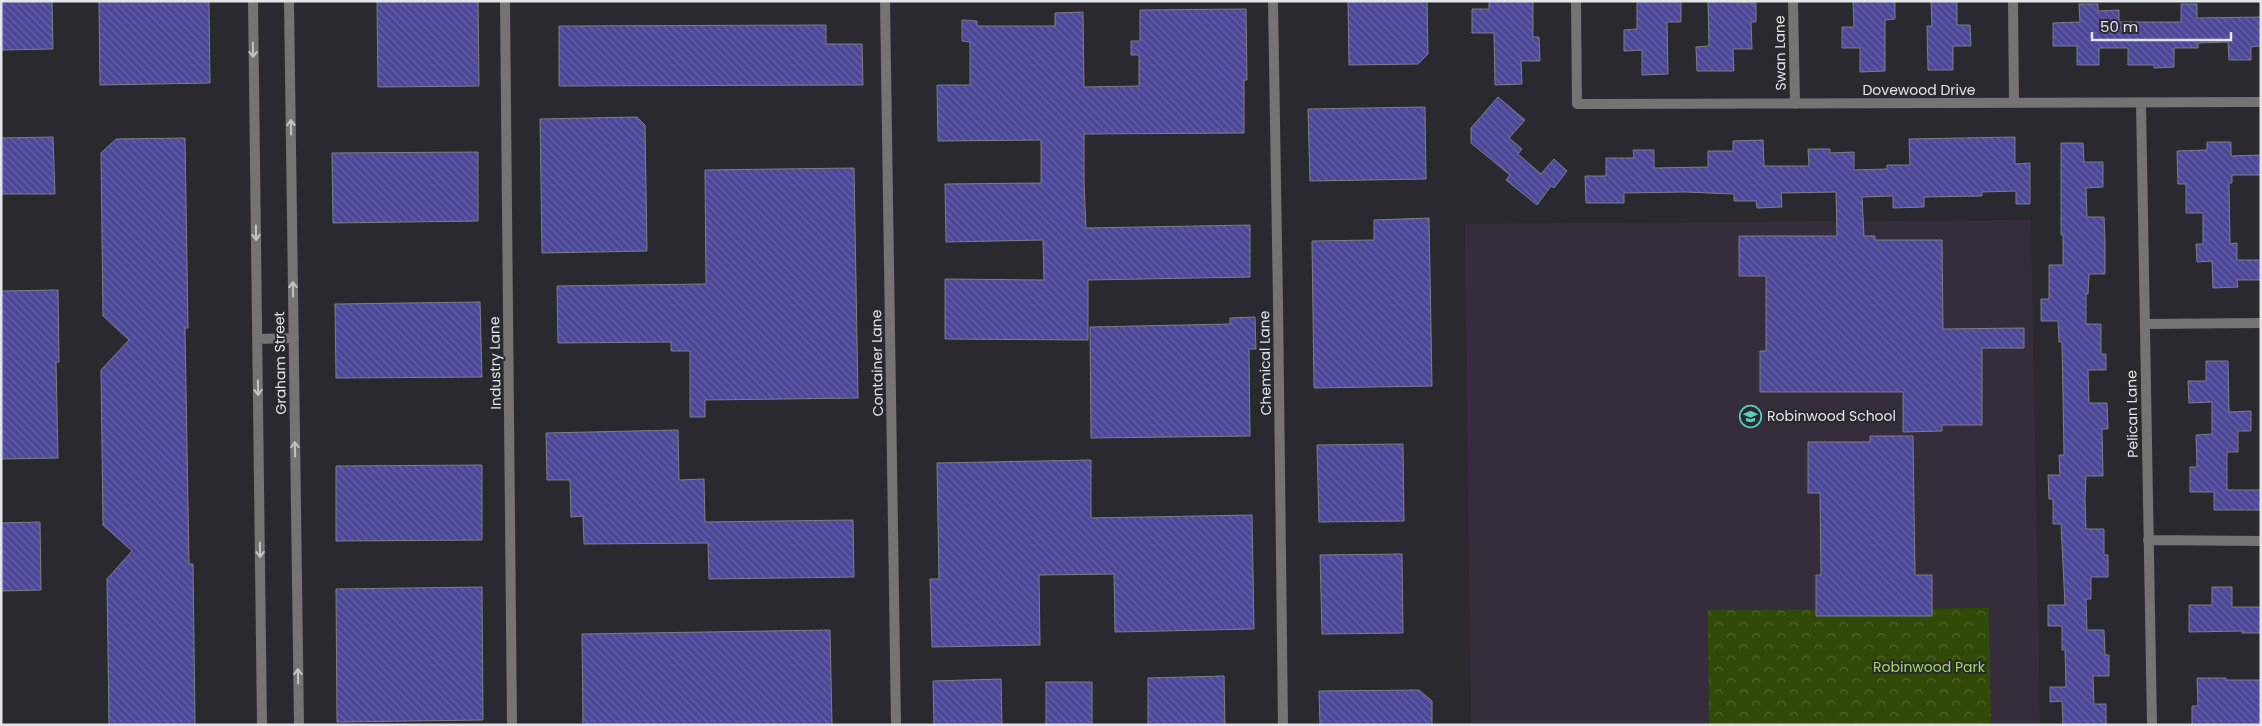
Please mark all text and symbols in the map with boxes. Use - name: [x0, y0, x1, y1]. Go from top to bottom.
- scale bar: [2092, 10, 2231, 42]
- street label: Swan Lane: [1769, 15, 1791, 91]
- text: 50 m: [2100, 16, 2138, 37]
- one-way arrow: [248, 42, 258, 58]
- street label: Dovewood Drive: [1862, 80, 1976, 100]
- one-way arrow: [286, 119, 296, 136]
- one-way arrow: [251, 224, 261, 241]
- one-way arrow: [288, 282, 298, 298]
- street label: Container Lane: [866, 309, 888, 416]
- street label: Chemical Lane: [1254, 310, 1276, 415]
- street label: Graham Street: [269, 311, 291, 415]
- street label: Industry Lane: [484, 316, 506, 410]
- street label: Pelican Lane: [2121, 370, 2143, 458]
- one-way arrow: [253, 379, 262, 395]
- school or university icon: Robinwood School: [1739, 404, 1763, 428]
- place label: Robinwood School: [1767, 406, 1896, 426]
- one-way arrow: [290, 441, 300, 457]
- one-way arrow: [255, 542, 265, 558]
- park label: Robinwood Park: [1873, 657, 1986, 677]
- one-way arrow: [293, 668, 303, 684]

